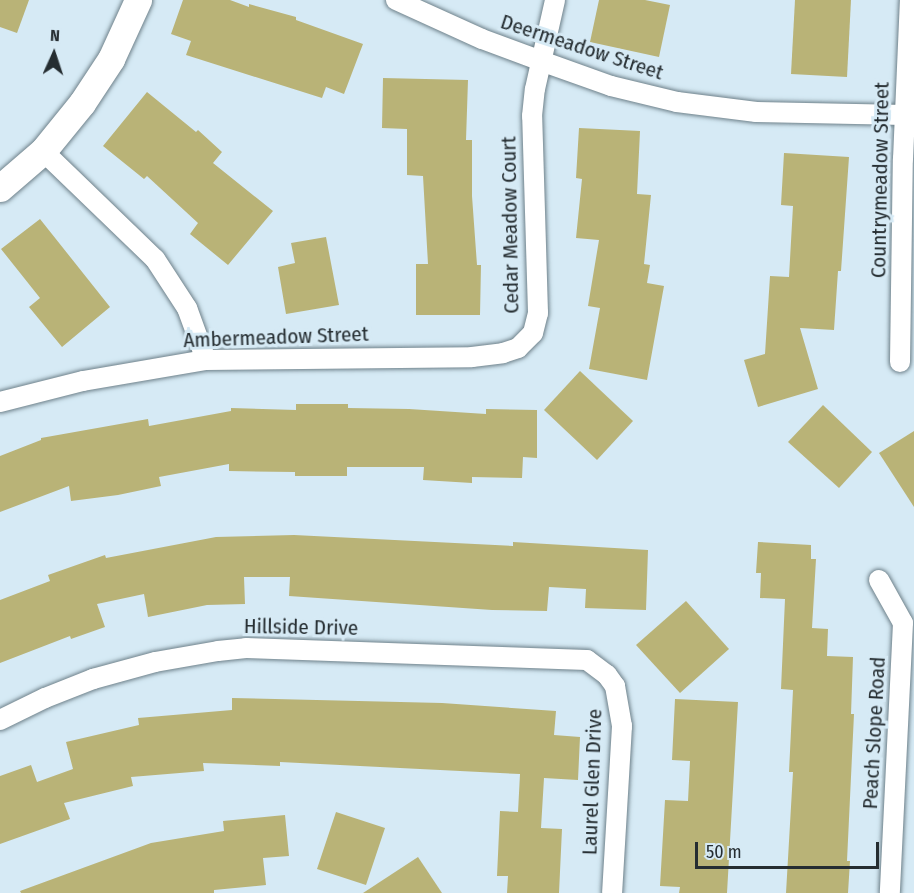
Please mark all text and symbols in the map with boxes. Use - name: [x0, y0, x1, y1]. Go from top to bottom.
- street label: Deermeadow Street: [497, 9, 667, 85]
- north arrow: [24, 24, 84, 84]
- text: N: [50, 26, 60, 45]
- street label: Countrymeadow Street: [866, 82, 894, 278]
- street label: Cedar Meadow Court: [496, 136, 524, 314]
- street label: Ambermeadow Street: [183, 321, 369, 353]
- street label: Hillside Drive: [244, 613, 358, 641]
- street label: Peach Slope Road: [857, 656, 891, 810]
- street label: Laurel Glen Drive: [577, 708, 607, 856]
- scale bar: [698, 830, 882, 868]
- text: 50 m: [706, 841, 742, 863]

